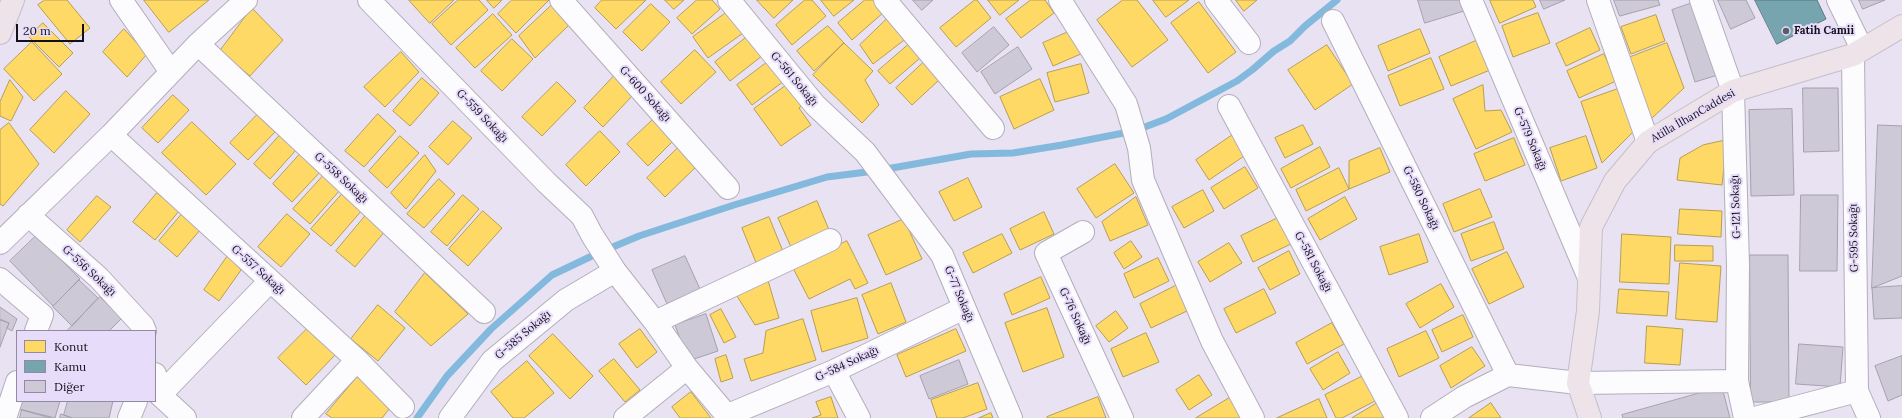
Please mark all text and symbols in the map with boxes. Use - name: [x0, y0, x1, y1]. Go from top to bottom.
- scale bar: [18, 16, 86, 42]
- text: 20 m: [23, 23, 51, 38]
- place label: Fatih Camii: [1794, 24, 1854, 38]
- marker: Fatih Camii: [1781, 26, 1791, 36]
- street label: G-561 Sokağı: [768, 49, 820, 109]
- street label: G-600 Sokağı: [617, 63, 673, 125]
- street label: G-559 Sokağı: [453, 87, 511, 145]
- street label: Atilla İlhanCaddesi: [1649, 87, 1737, 145]
- street label: G-579 Sokağı: [1511, 105, 1549, 173]
- street label: G-558 Sokağı: [311, 150, 371, 206]
- street label: G-580 Sokağı: [1400, 164, 1442, 232]
- street label: G-121 Sokağı: [1728, 175, 1744, 239]
- street label: G-595 Sokağı: [1847, 204, 1861, 272]
- street label: G-581 Sokağı: [1292, 230, 1334, 294]
- street label: G-556 Sokağı: [59, 243, 119, 299]
- street label: G-557 Sokağı: [229, 243, 287, 297]
- street label: G-77 Sokağı: [941, 264, 977, 324]
- street label: G-76 Sokağı: [1056, 286, 1094, 346]
- street label: G-585 Sokağı: [493, 308, 553, 362]
- legend: [16, 330, 156, 402]
- text: Konut: [54, 339, 88, 354]
- street label: G-584 Sokağı: [813, 344, 881, 384]
- text: Kamu: [54, 359, 86, 374]
- text: Diğer: [54, 379, 85, 394]

